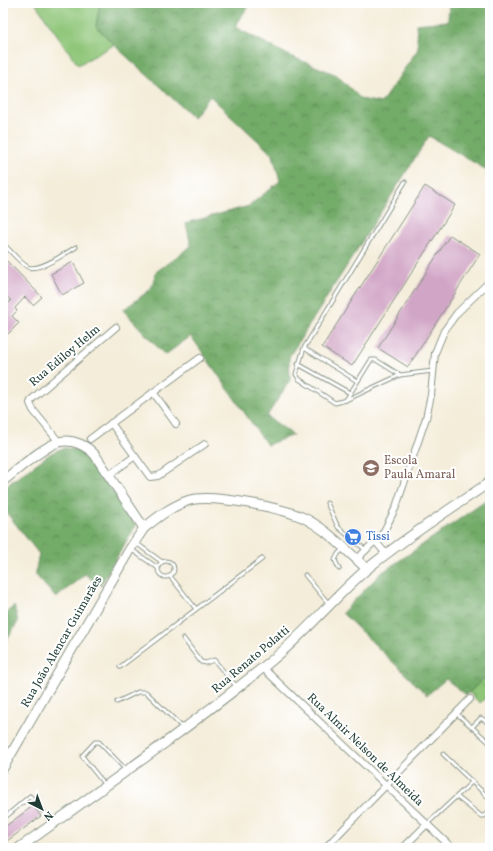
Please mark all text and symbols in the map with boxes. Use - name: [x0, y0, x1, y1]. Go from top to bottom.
- street label: Rua Ediloy Helm: [26, 321, 104, 390]
- place label: Escola Paula Amaral: [384, 453, 456, 483]
- school or university icon: Escola Paula Amaral: [361, 458, 381, 478]
- supermarket icon: Tissi: [343, 527, 363, 547]
- place label: Tissi: [366, 529, 390, 545]
- street label: Rua João Alencar Guimarães: [18, 573, 106, 711]
- street label: Rua Renato Polatti: [209, 622, 294, 697]
- street label: Rua Almir Nelson de Almeida: [303, 690, 427, 810]
- north arrow: [22, 789, 62, 829]
- text: N: [40, 807, 56, 824]

